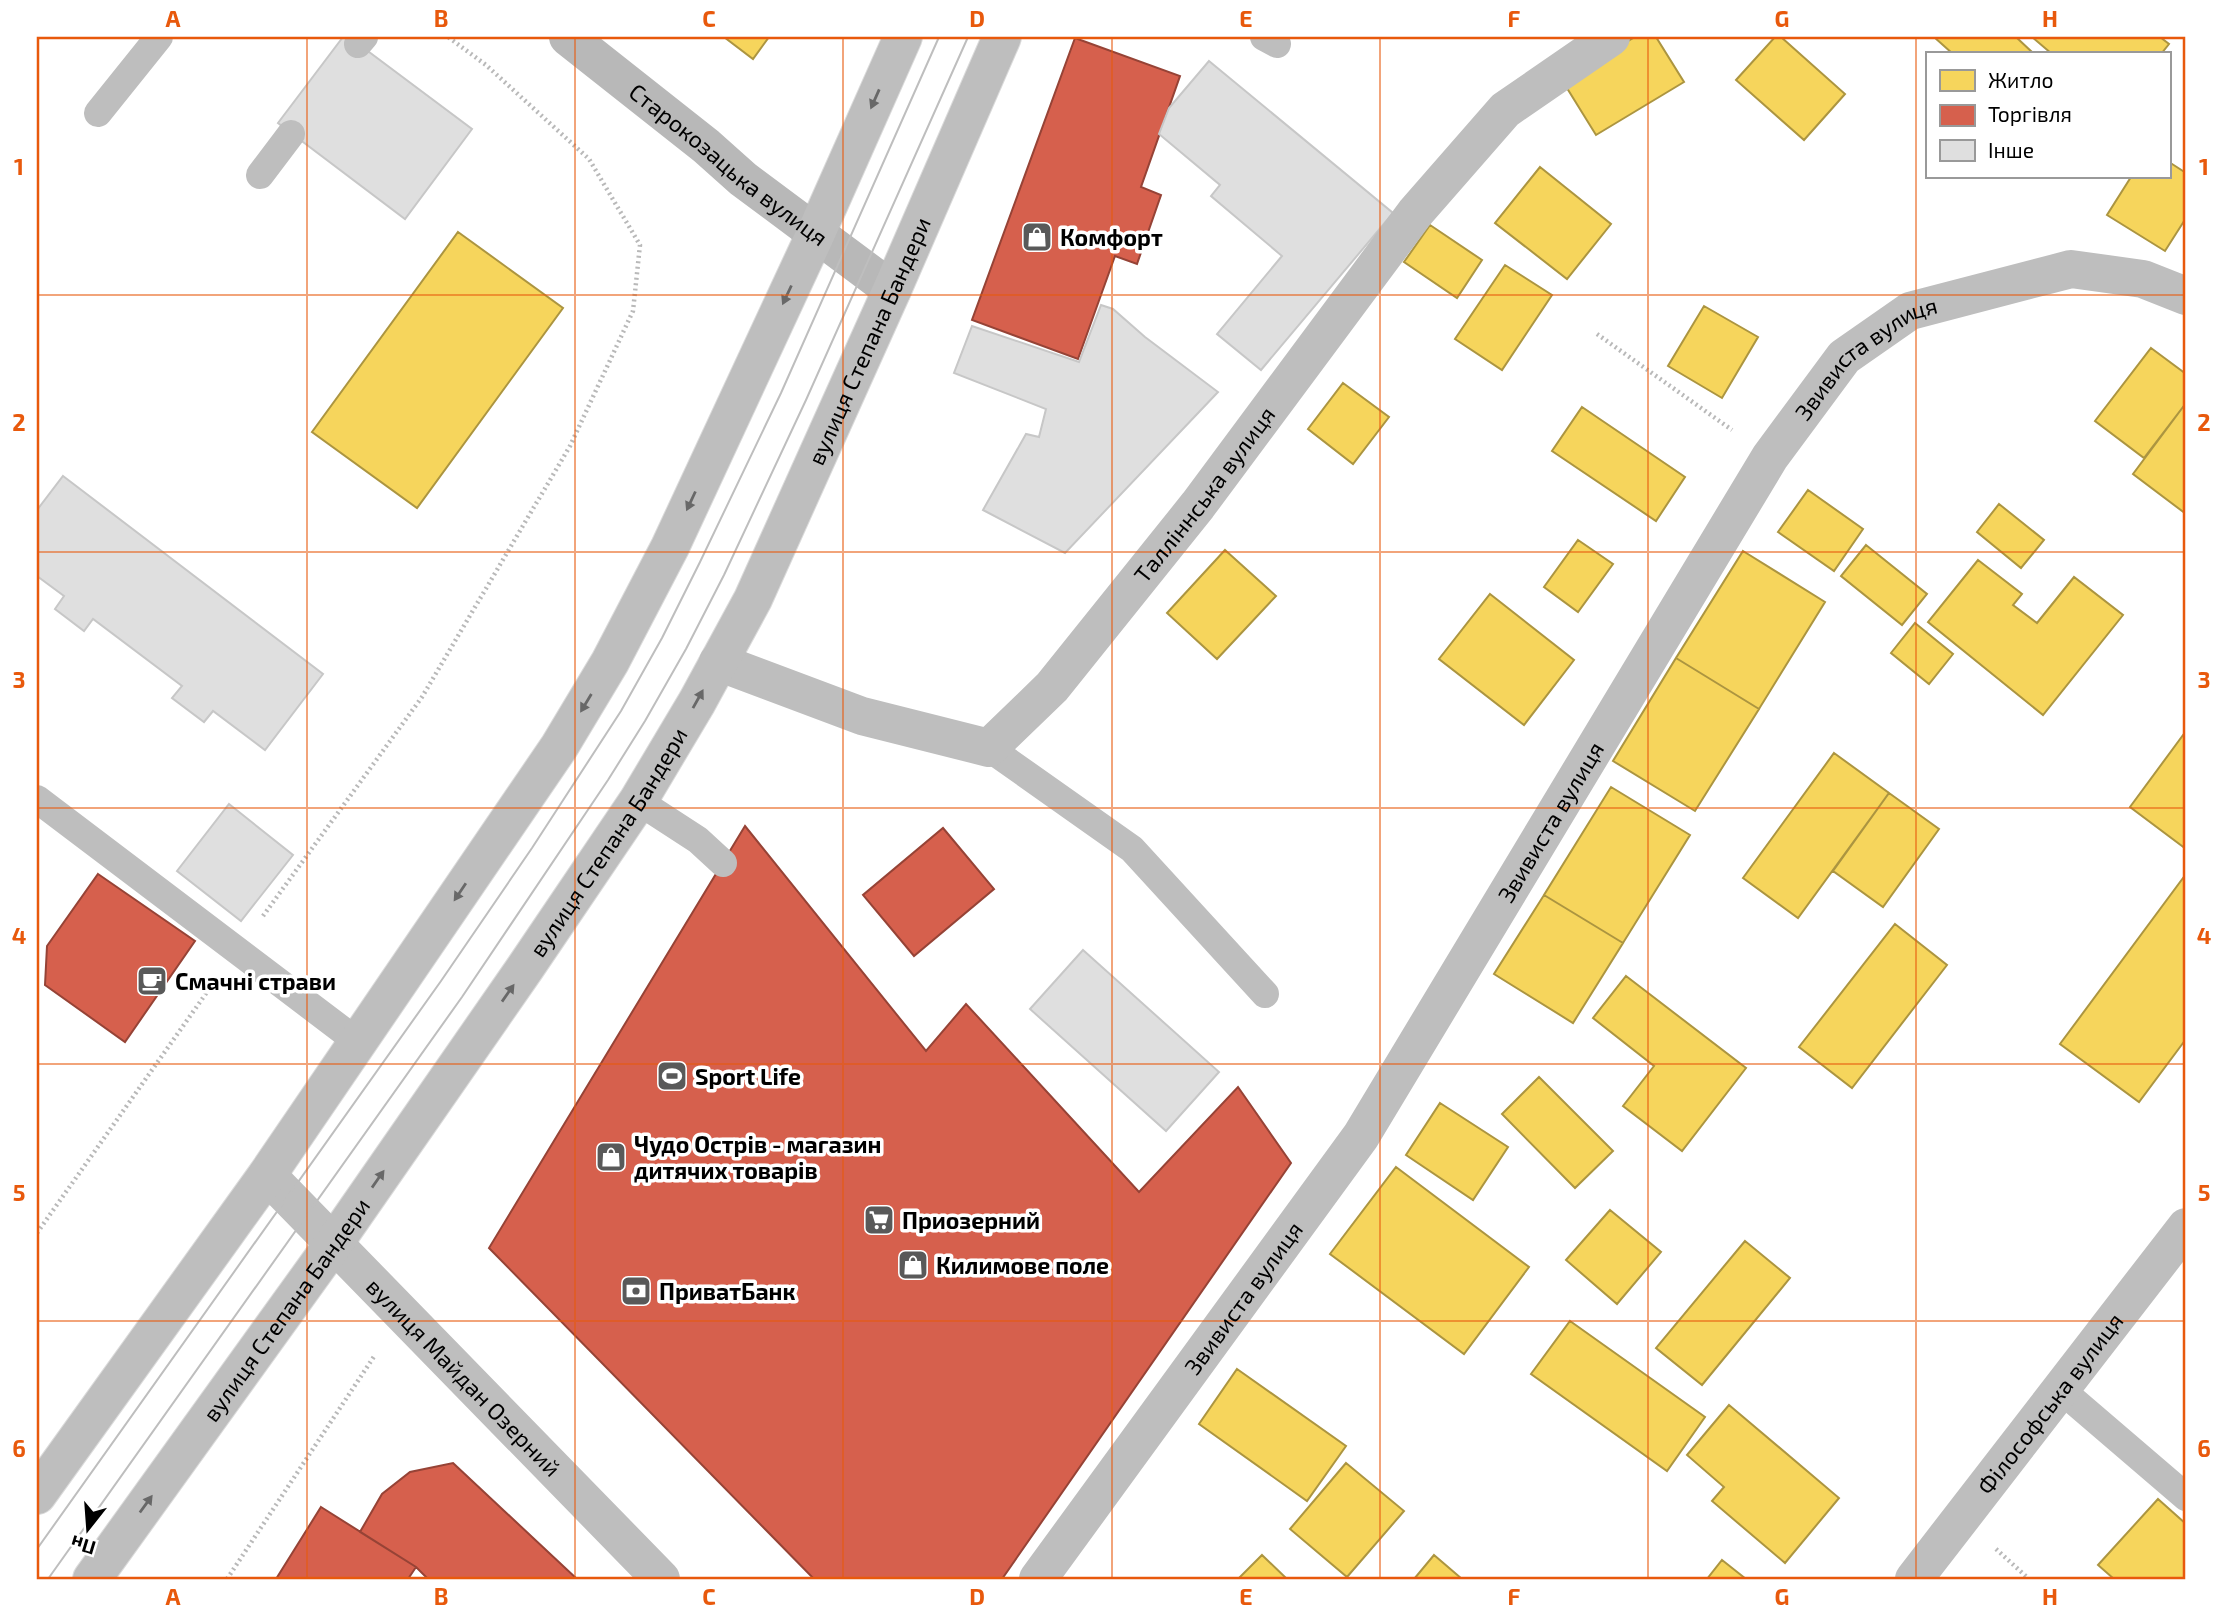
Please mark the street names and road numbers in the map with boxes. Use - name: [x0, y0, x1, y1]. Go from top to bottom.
- street label: Старокозацька вулиця: [624, 77, 833, 251]
- street label: вулиця Степана Бандери: [801, 213, 936, 469]
- street label: Звивиста вулиця: [1788, 291, 1940, 425]
- street label: Талліннська вулиця: [1128, 401, 1281, 588]
- street label: вулиця Степана Бандери: [523, 722, 693, 962]
- street label: Звивиста вулиця: [1491, 737, 1609, 907]
- street label: вулиця Степана Бандери: [196, 1192, 375, 1427]
- street label: Звивиста вулиця: [1178, 1216, 1308, 1380]
- street label: вулиця Майдан Озерний: [361, 1272, 567, 1482]
- street label: Філософська вулиця: [1971, 1307, 2129, 1500]

